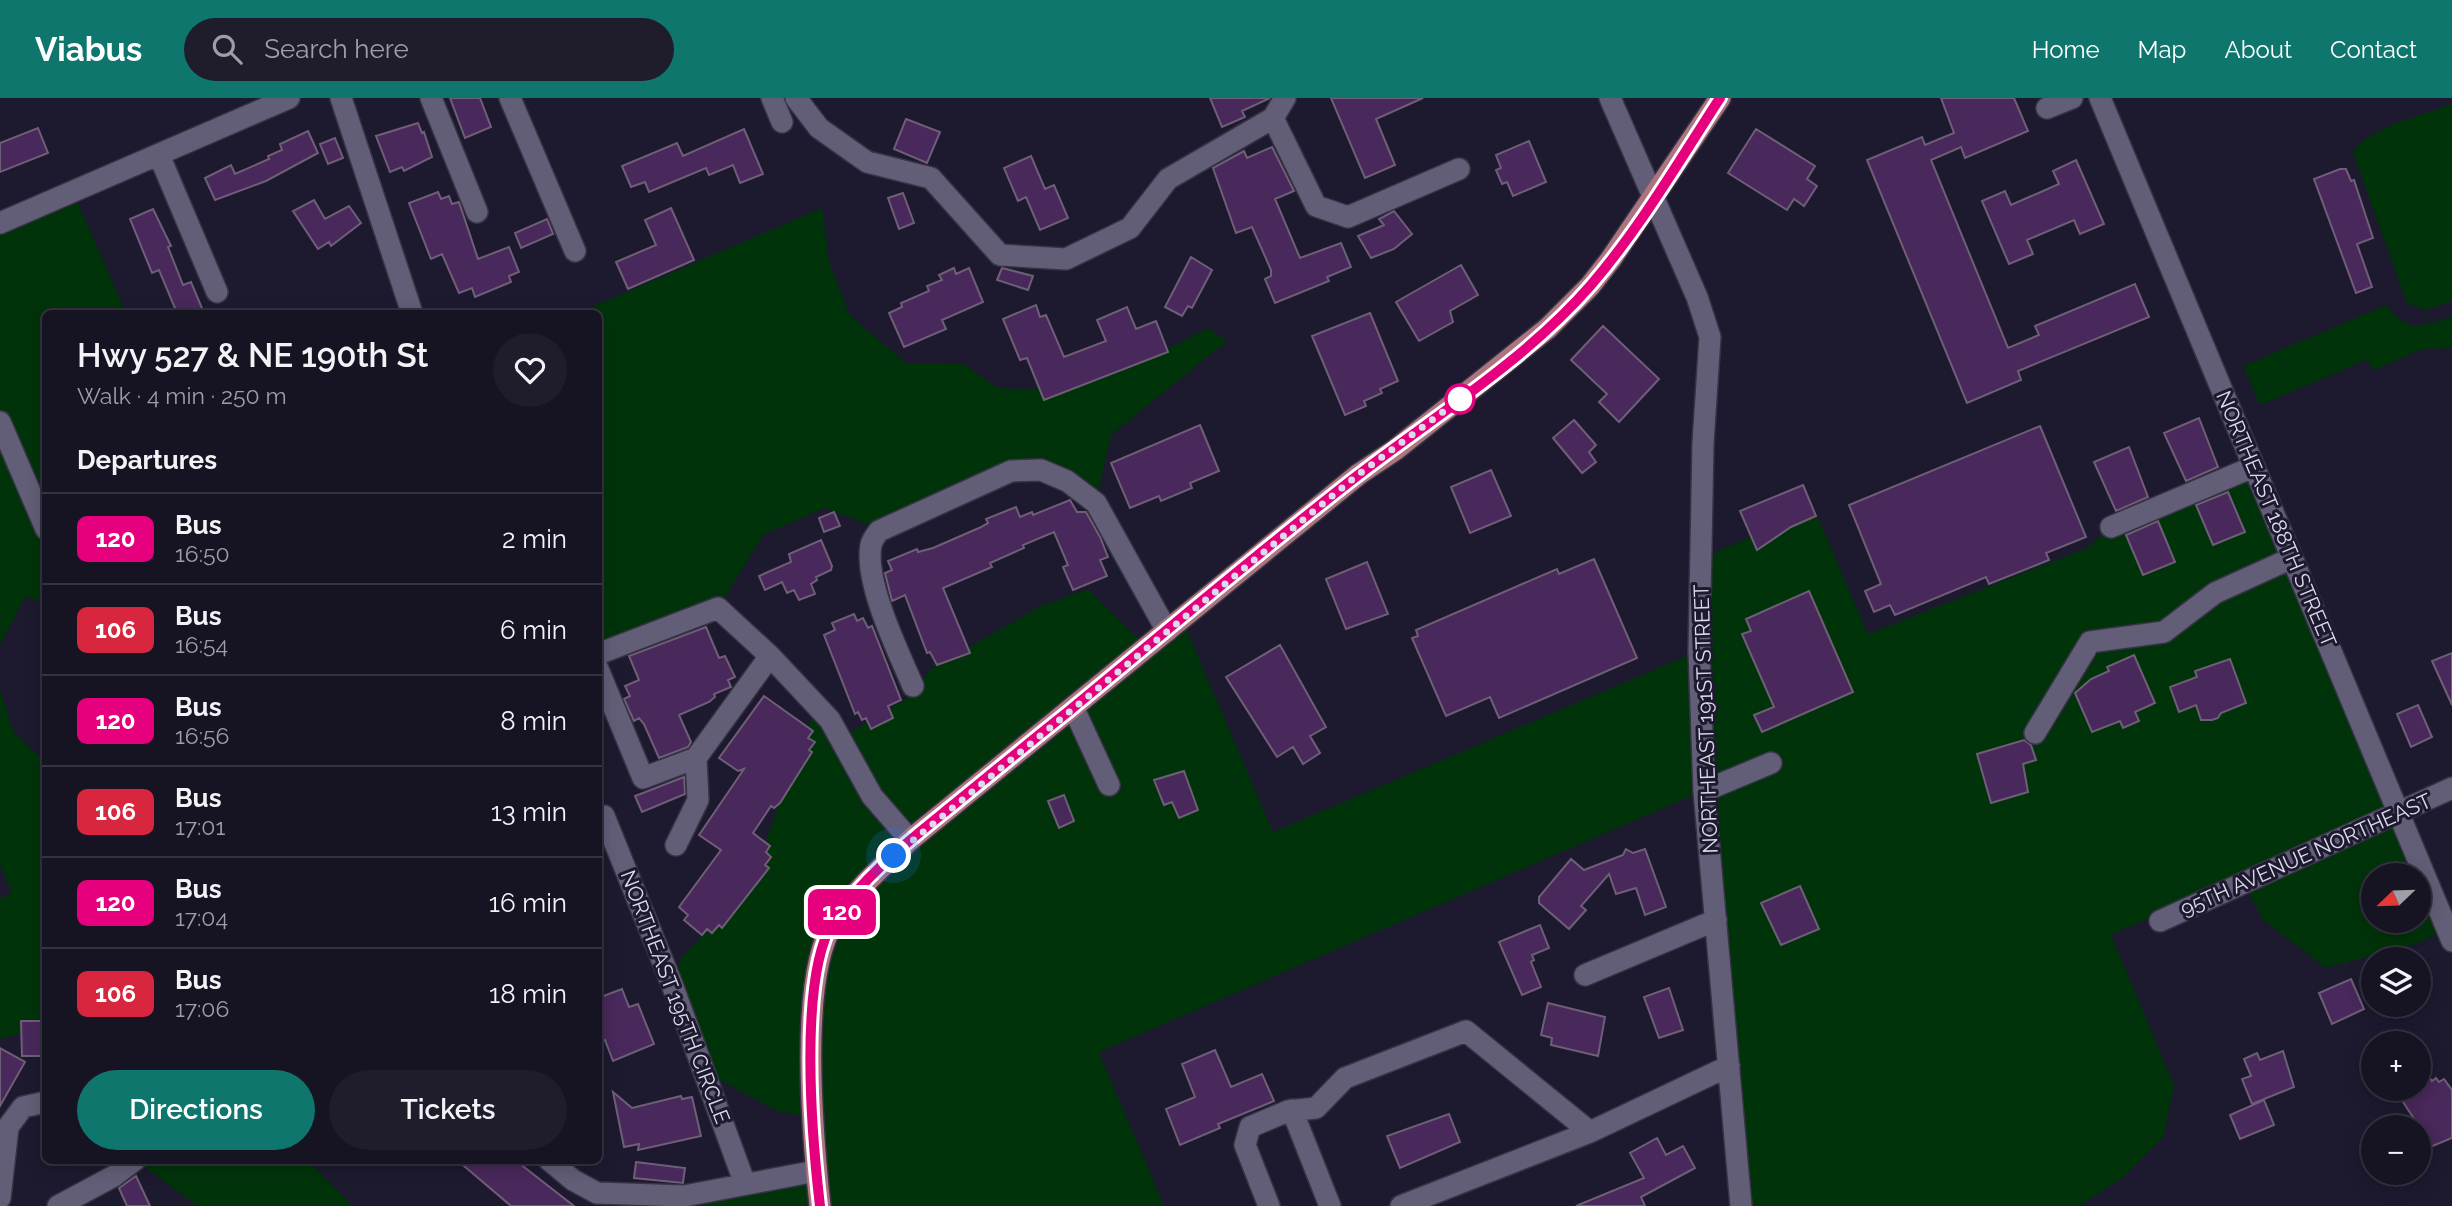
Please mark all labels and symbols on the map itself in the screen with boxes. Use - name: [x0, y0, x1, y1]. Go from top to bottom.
- unlabelled marker: [1445, 384, 1475, 414]
- street label: NORTHEAST 188TH STREET: [2211, 387, 2342, 651]
- street label: NORTHEAST 191ST STREET: [1688, 584, 1723, 854]
- street label: 95TH AVENUE NORTHEAST: [2176, 788, 2436, 921]
- your location: [876, 838, 911, 873]
- north arrow: [2361, 863, 2431, 933]
- street label: NORTHEAST 195TH CIRCLE: [616, 867, 735, 1127]
- line badge: 120: [802, 889, 882, 935]

